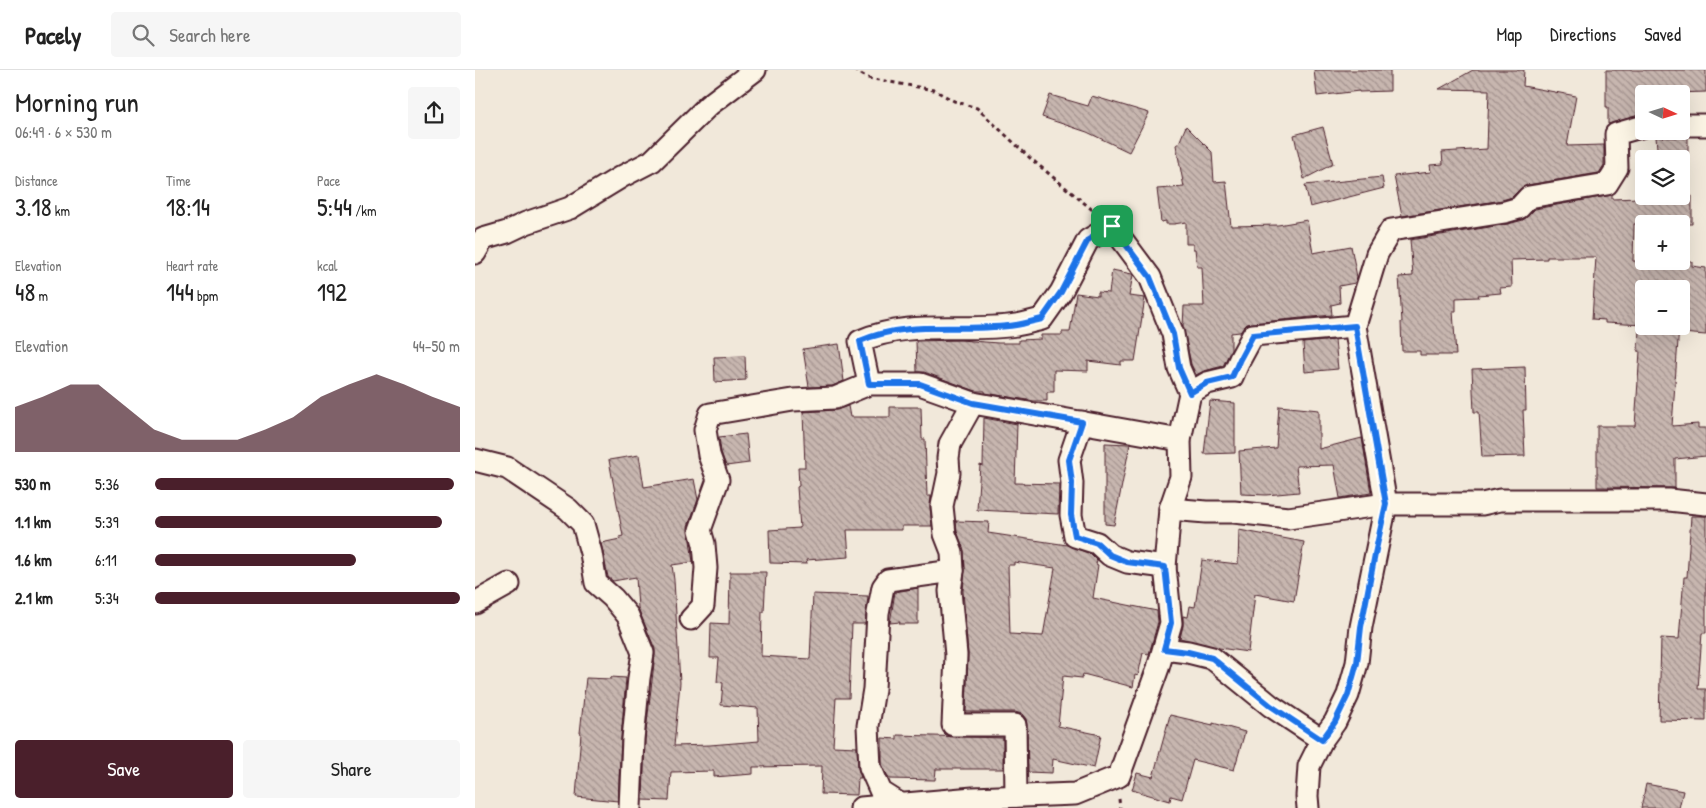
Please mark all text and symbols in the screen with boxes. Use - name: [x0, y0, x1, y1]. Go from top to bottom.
- search box: [111, 12, 461, 57]
- text: Pacely: [25, 19, 81, 51]
- icon: search: [129, 21, 157, 49]
- text: Search here: [169, 22, 251, 48]
- text: Map: [1497, 22, 1522, 47]
- text: Directions: [1550, 22, 1616, 47]
- text: Saved: [1644, 22, 1681, 47]
- text: Morning run: [15, 83, 139, 121]
- north arrow: [1635, 85, 1690, 140]
- map controls: [1635, 85, 1690, 335]
- button: share: [408, 87, 460, 139]
- text: 06:49 · 6 × 530 m: [15, 121, 112, 143]
- button: layers: [1635, 150, 1690, 205]
- text: Distance: [15, 171, 58, 190]
- text: Time: [166, 171, 191, 190]
- text: Pace: [317, 171, 340, 190]
- text: 3.18: [15, 190, 51, 224]
- text: 18:14: [166, 190, 210, 224]
- text: 5:44: [317, 190, 352, 224]
- text: km: [51, 201, 70, 220]
- text: /km: [352, 201, 377, 220]
- pin: [1091, 205, 1133, 247]
- icon: arrive: [1098, 212, 1126, 240]
- button: +: [1635, 215, 1690, 270]
- text: Elevation: [15, 256, 62, 275]
- text: Heart rate: [166, 256, 218, 275]
- text: kcal: [317, 256, 337, 275]
- text: 48: [15, 275, 35, 309]
- text: 144: [166, 275, 194, 309]
- text: 192: [317, 275, 347, 309]
- button: −: [1635, 280, 1690, 335]
- text: m: [35, 286, 48, 305]
- text: bpm: [194, 286, 218, 305]
- text: Elevation: [15, 335, 68, 357]
- text: 44–50 m: [413, 335, 460, 357]
- text: 530 m: [15, 473, 51, 495]
- text: 5:36: [95, 473, 119, 495]
- text: 1.1 km: [15, 511, 51, 533]
- text: 5:39: [95, 511, 119, 533]
- text: 1.6 km: [15, 549, 52, 571]
- text: 6:11: [95, 549, 117, 571]
- text: 2.1 km: [15, 587, 53, 609]
- text: 5:34: [95, 587, 119, 609]
- button: Save: [15, 740, 233, 798]
- button: Share: [243, 740, 460, 798]

